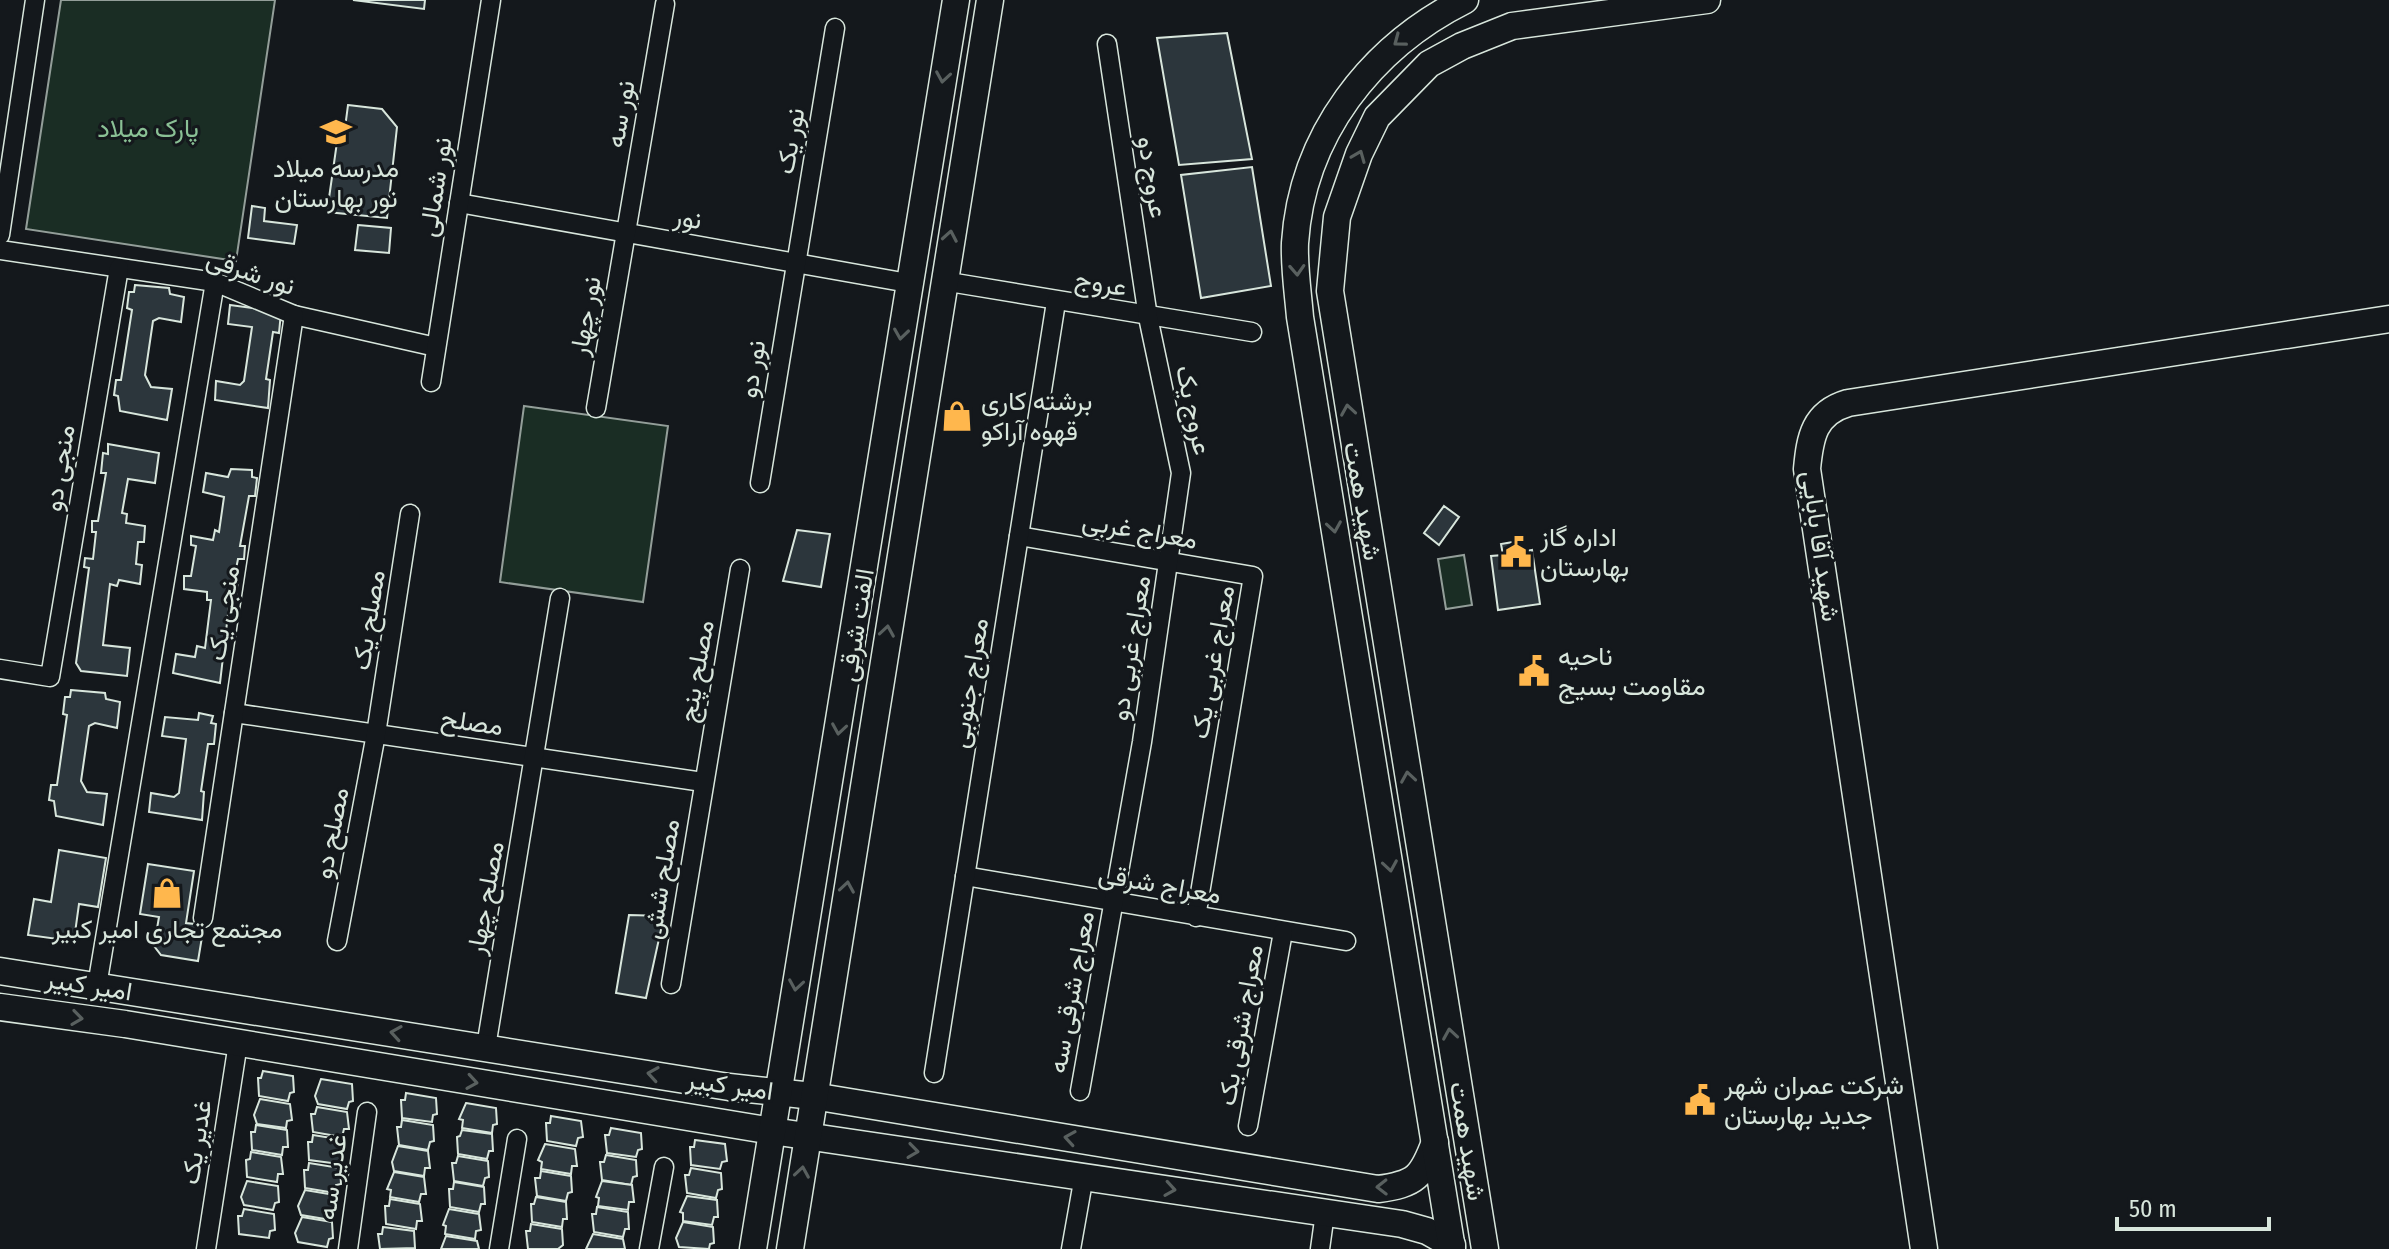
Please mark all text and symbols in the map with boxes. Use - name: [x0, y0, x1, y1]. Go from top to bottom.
- one-way arrow: [1394, 32, 1408, 46]
- one-way arrow: [935, 70, 952, 84]
- street label: نور سه: [599, 78, 642, 150]
- street label: نور یک: [769, 106, 812, 177]
- park label: پارک میلاد: [97, 113, 199, 146]
- school or university icon: مدرسه میلاد نور بهارستان: [319, 115, 353, 149]
- street label: عروج دو: [1129, 134, 1174, 220]
- street label: نور شمالی: [412, 135, 459, 239]
- one-way arrow: [1349, 150, 1366, 164]
- place label: مدرسه میلاد نور بهارستان: [273, 153, 399, 214]
- street label: نور: [671, 201, 704, 236]
- one-way arrow: [941, 229, 958, 242]
- street label: نور شرقی: [203, 243, 299, 302]
- street label: عروج: [1072, 264, 1129, 305]
- one-way arrow: [1288, 264, 1305, 277]
- street label: نور چهار: [563, 274, 610, 360]
- one-way arrow: [893, 327, 910, 340]
- street label: نور دو: [733, 338, 772, 400]
- street label: عروج یک: [1167, 362, 1218, 458]
- place label: برشته کاری قهوه آراکو: [981, 386, 1092, 447]
- shop icon: برشته کاری قهوه آراکو: [940, 399, 974, 433]
- one-way arrow: [1340, 403, 1357, 417]
- street label: منجی دو: [37, 423, 82, 514]
- street label: شهید همت: [1337, 439, 1388, 563]
- street label: شهید آقا بابایی: [1795, 469, 1846, 624]
- street label: معراج غربی: [1080, 505, 1200, 558]
- one-way arrow: [1325, 520, 1342, 534]
- place label: اداره گاز بهارستان: [1539, 522, 1629, 583]
- public building icon: اداره گاز بهارستان: [1499, 535, 1533, 569]
- street label: منجی یک: [201, 563, 246, 663]
- street label: الفت شرقی: [832, 566, 881, 684]
- street label: مصلح یک: [345, 568, 394, 673]
- street label: معراج غربی دو: [1104, 573, 1159, 723]
- street label: معراج غربی یک: [1184, 583, 1243, 742]
- street label: معراج جنوبی: [944, 616, 997, 751]
- street label: مصلح پنج: [672, 618, 723, 725]
- one-way arrow: [878, 624, 895, 637]
- place label: ناحیه مقاومت بسیج: [1558, 641, 1706, 704]
- public building icon: ناحیه مقاومت بسیج: [1517, 654, 1551, 688]
- street label: مصلح: [439, 703, 505, 744]
- one-way arrow: [831, 722, 848, 736]
- one-way arrow: [1401, 770, 1418, 784]
- street label: مصلح دو: [307, 785, 357, 882]
- street label: مصلح شش: [637, 817, 688, 942]
- street label: مصلح چهار: [460, 839, 513, 959]
- street label: معراج شرقی: [1096, 858, 1224, 912]
- one-way arrow: [1381, 859, 1398, 873]
- shop icon: مجتمع تجاری امیر کبیر: [150, 876, 184, 910]
- one-way arrow: [837, 881, 854, 894]
- street label: معراج شرقی سه: [1042, 909, 1103, 1076]
- place label: مجتمع تجاری امیر کبیر: [51, 914, 282, 947]
- street label: معراج شرقی یک: [1211, 942, 1272, 1108]
- street label: امیر کبیر: [42, 963, 134, 1008]
- one-way arrow: [789, 978, 806, 992]
- one-way arrow: [71, 1009, 84, 1026]
- one-way arrow: [389, 1025, 403, 1042]
- one-way arrow: [1442, 1027, 1459, 1041]
- street label: امیر کبیر: [684, 1064, 775, 1107]
- one-way arrow: [646, 1067, 660, 1084]
- place label: شرکت عمران شهر جدید بهارستان: [1723, 1070, 1904, 1131]
- one-way arrow: [465, 1072, 479, 1089]
- street label: شهید همت: [1443, 1079, 1492, 1203]
- public building icon: شرکت عمران شهر جدید بهارستان: [1683, 1083, 1717, 1117]
- street label: غدیر یک: [175, 1098, 218, 1187]
- one-way arrow: [1063, 1131, 1077, 1148]
- street label: غدیر سه: [311, 1132, 354, 1222]
- one-way arrow: [906, 1142, 919, 1159]
- one-way arrow: [793, 1165, 810, 1179]
- one-way arrow: [1375, 1178, 1388, 1196]
- one-way arrow: [1163, 1180, 1177, 1197]
- scale bar: [2117, 1181, 2269, 1231]
- text: 50 m: [2129, 1195, 2177, 1223]

